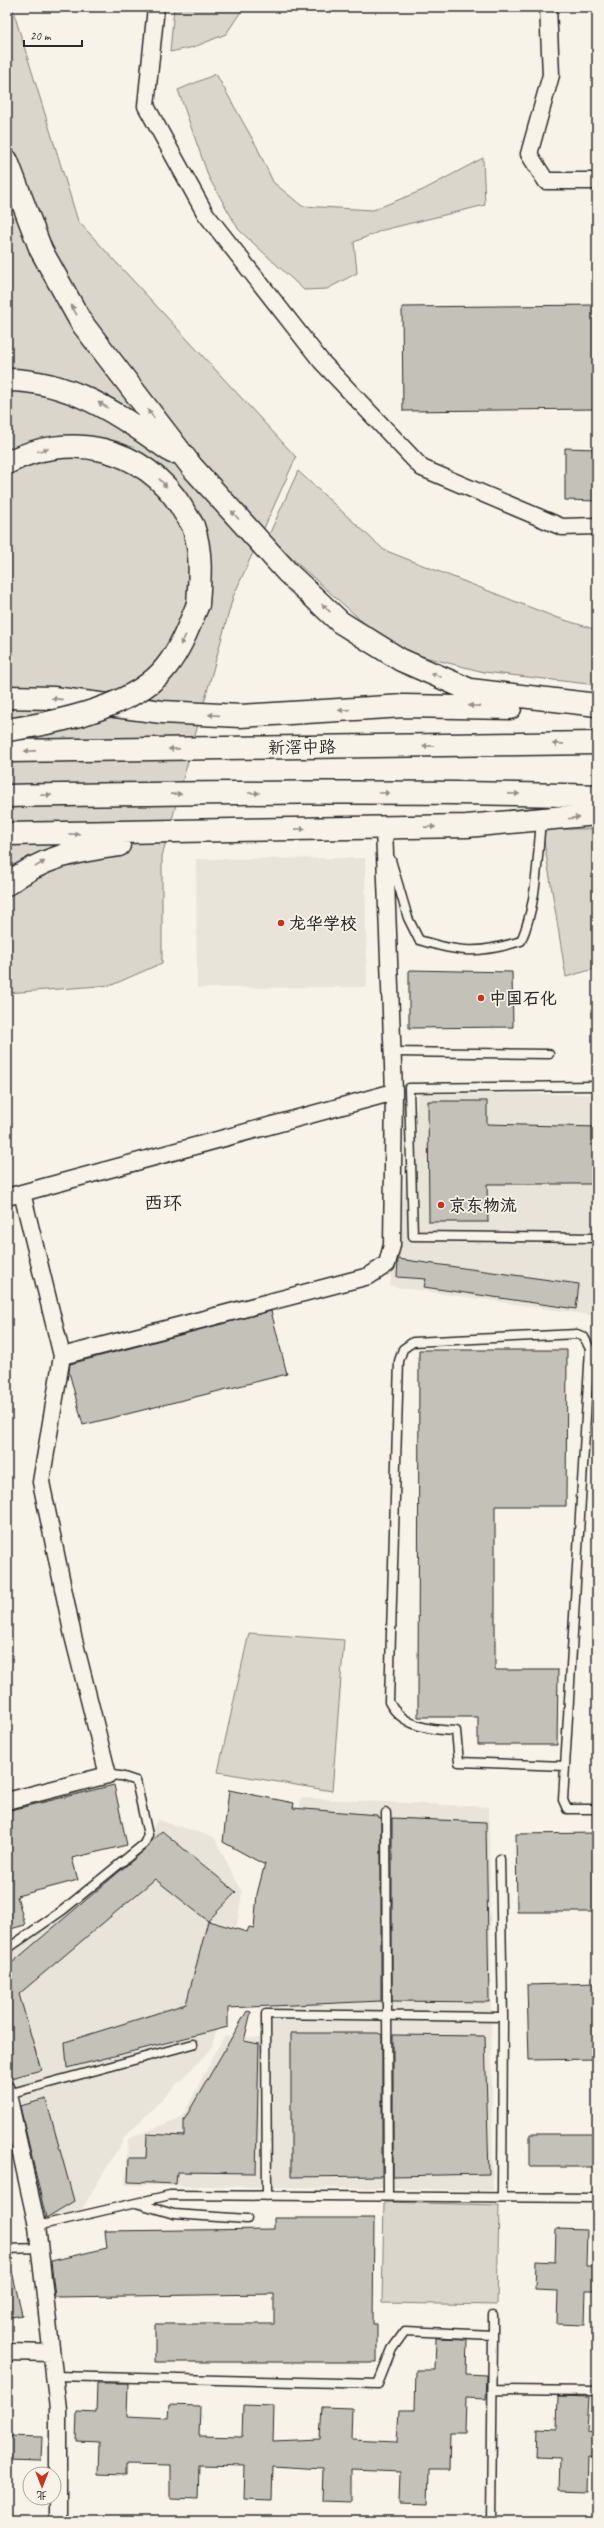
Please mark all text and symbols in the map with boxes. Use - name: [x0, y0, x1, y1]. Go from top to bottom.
- scale bar: [24, 22, 82, 48]
- text: 20 m: [30, 28, 52, 44]
- one-way arrow: [71, 304, 78, 315]
- one-way arrow: [97, 402, 109, 409]
- one-way arrow: [147, 409, 156, 420]
- one-way arrow: [37, 447, 50, 453]
- one-way arrow: [158, 478, 168, 488]
- one-way arrow: [231, 510, 240, 520]
- one-way arrow: [321, 604, 330, 613]
- one-way arrow: [180, 634, 186, 646]
- one-way arrow: [429, 672, 441, 678]
- one-way arrow: [51, 696, 63, 702]
- one-way arrow: [468, 703, 480, 710]
- one-way arrow: [338, 707, 350, 714]
- one-way arrow: [208, 711, 220, 718]
- street label: 新滘中路: [268, 736, 336, 759]
- one-way arrow: [551, 741, 564, 747]
- one-way arrow: [421, 743, 434, 749]
- one-way arrow: [167, 746, 180, 752]
- one-way arrow: [23, 748, 36, 754]
- one-way arrow: [170, 790, 182, 797]
- one-way arrow: [248, 790, 261, 796]
- one-way arrow: [378, 790, 391, 796]
- one-way arrow: [508, 791, 521, 797]
- one-way arrow: [40, 792, 53, 798]
- one-way arrow: [568, 814, 580, 821]
- one-way arrow: [424, 824, 437, 830]
- one-way arrow: [294, 826, 307, 832]
- one-way arrow: [68, 831, 81, 837]
- one-way arrow: [34, 860, 46, 867]
- place label: 龙华学校: [289, 913, 357, 934]
- marker: 龙华学校: [276, 918, 286, 928]
- place label: 中国石化: [489, 988, 557, 1009]
- marker: 中国石化: [476, 993, 486, 1003]
- district label: 西环: [144, 1191, 182, 1215]
- place label: 京东物流: [449, 1195, 517, 1216]
- marker: 京东物流: [436, 1200, 446, 1210]
- north arrow: [22, 2466, 62, 2506]
- text: 北: [37, 2489, 48, 2503]

